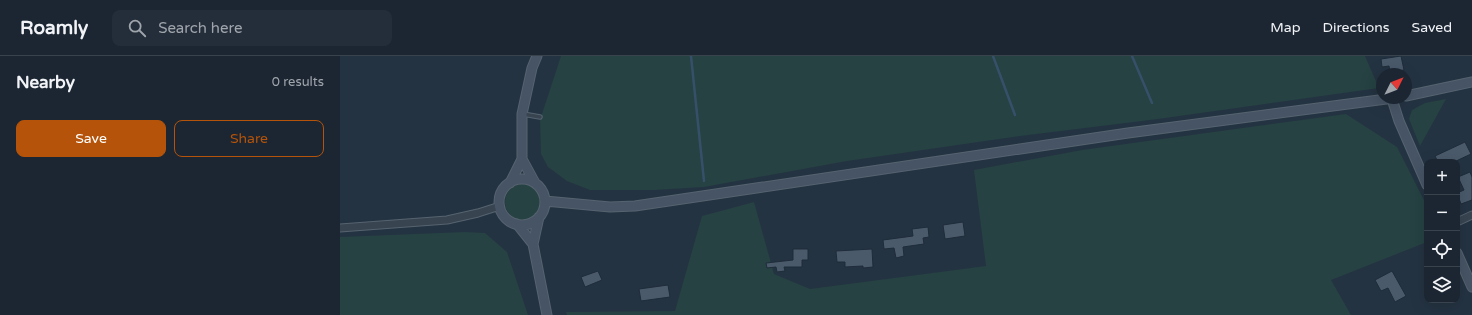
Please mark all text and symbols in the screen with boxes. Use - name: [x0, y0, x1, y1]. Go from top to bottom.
- search box: [112, 10, 392, 46]
- text: Roamly: [20, 17, 88, 39]
- icon: search: [126, 17, 148, 39]
- text: Search here: [158, 19, 243, 37]
- text: Map: [1270, 19, 1301, 36]
- text: Directions: [1323, 19, 1390, 36]
- text: Saved: [1412, 19, 1452, 36]
- north arrow: [1376, 68, 1412, 104]
- text: Nearby: [16, 72, 75, 93]
- text: 0 results: [272, 74, 324, 90]
- button: Save: [16, 120, 166, 157]
- button: Share: [174, 120, 324, 157]
- map controls: [1424, 159, 1460, 303]
- button: +: [1424, 159, 1460, 195]
- button: −: [1424, 195, 1460, 231]
- button: locate: [1424, 231, 1460, 267]
- button: layers: [1424, 267, 1460, 303]

